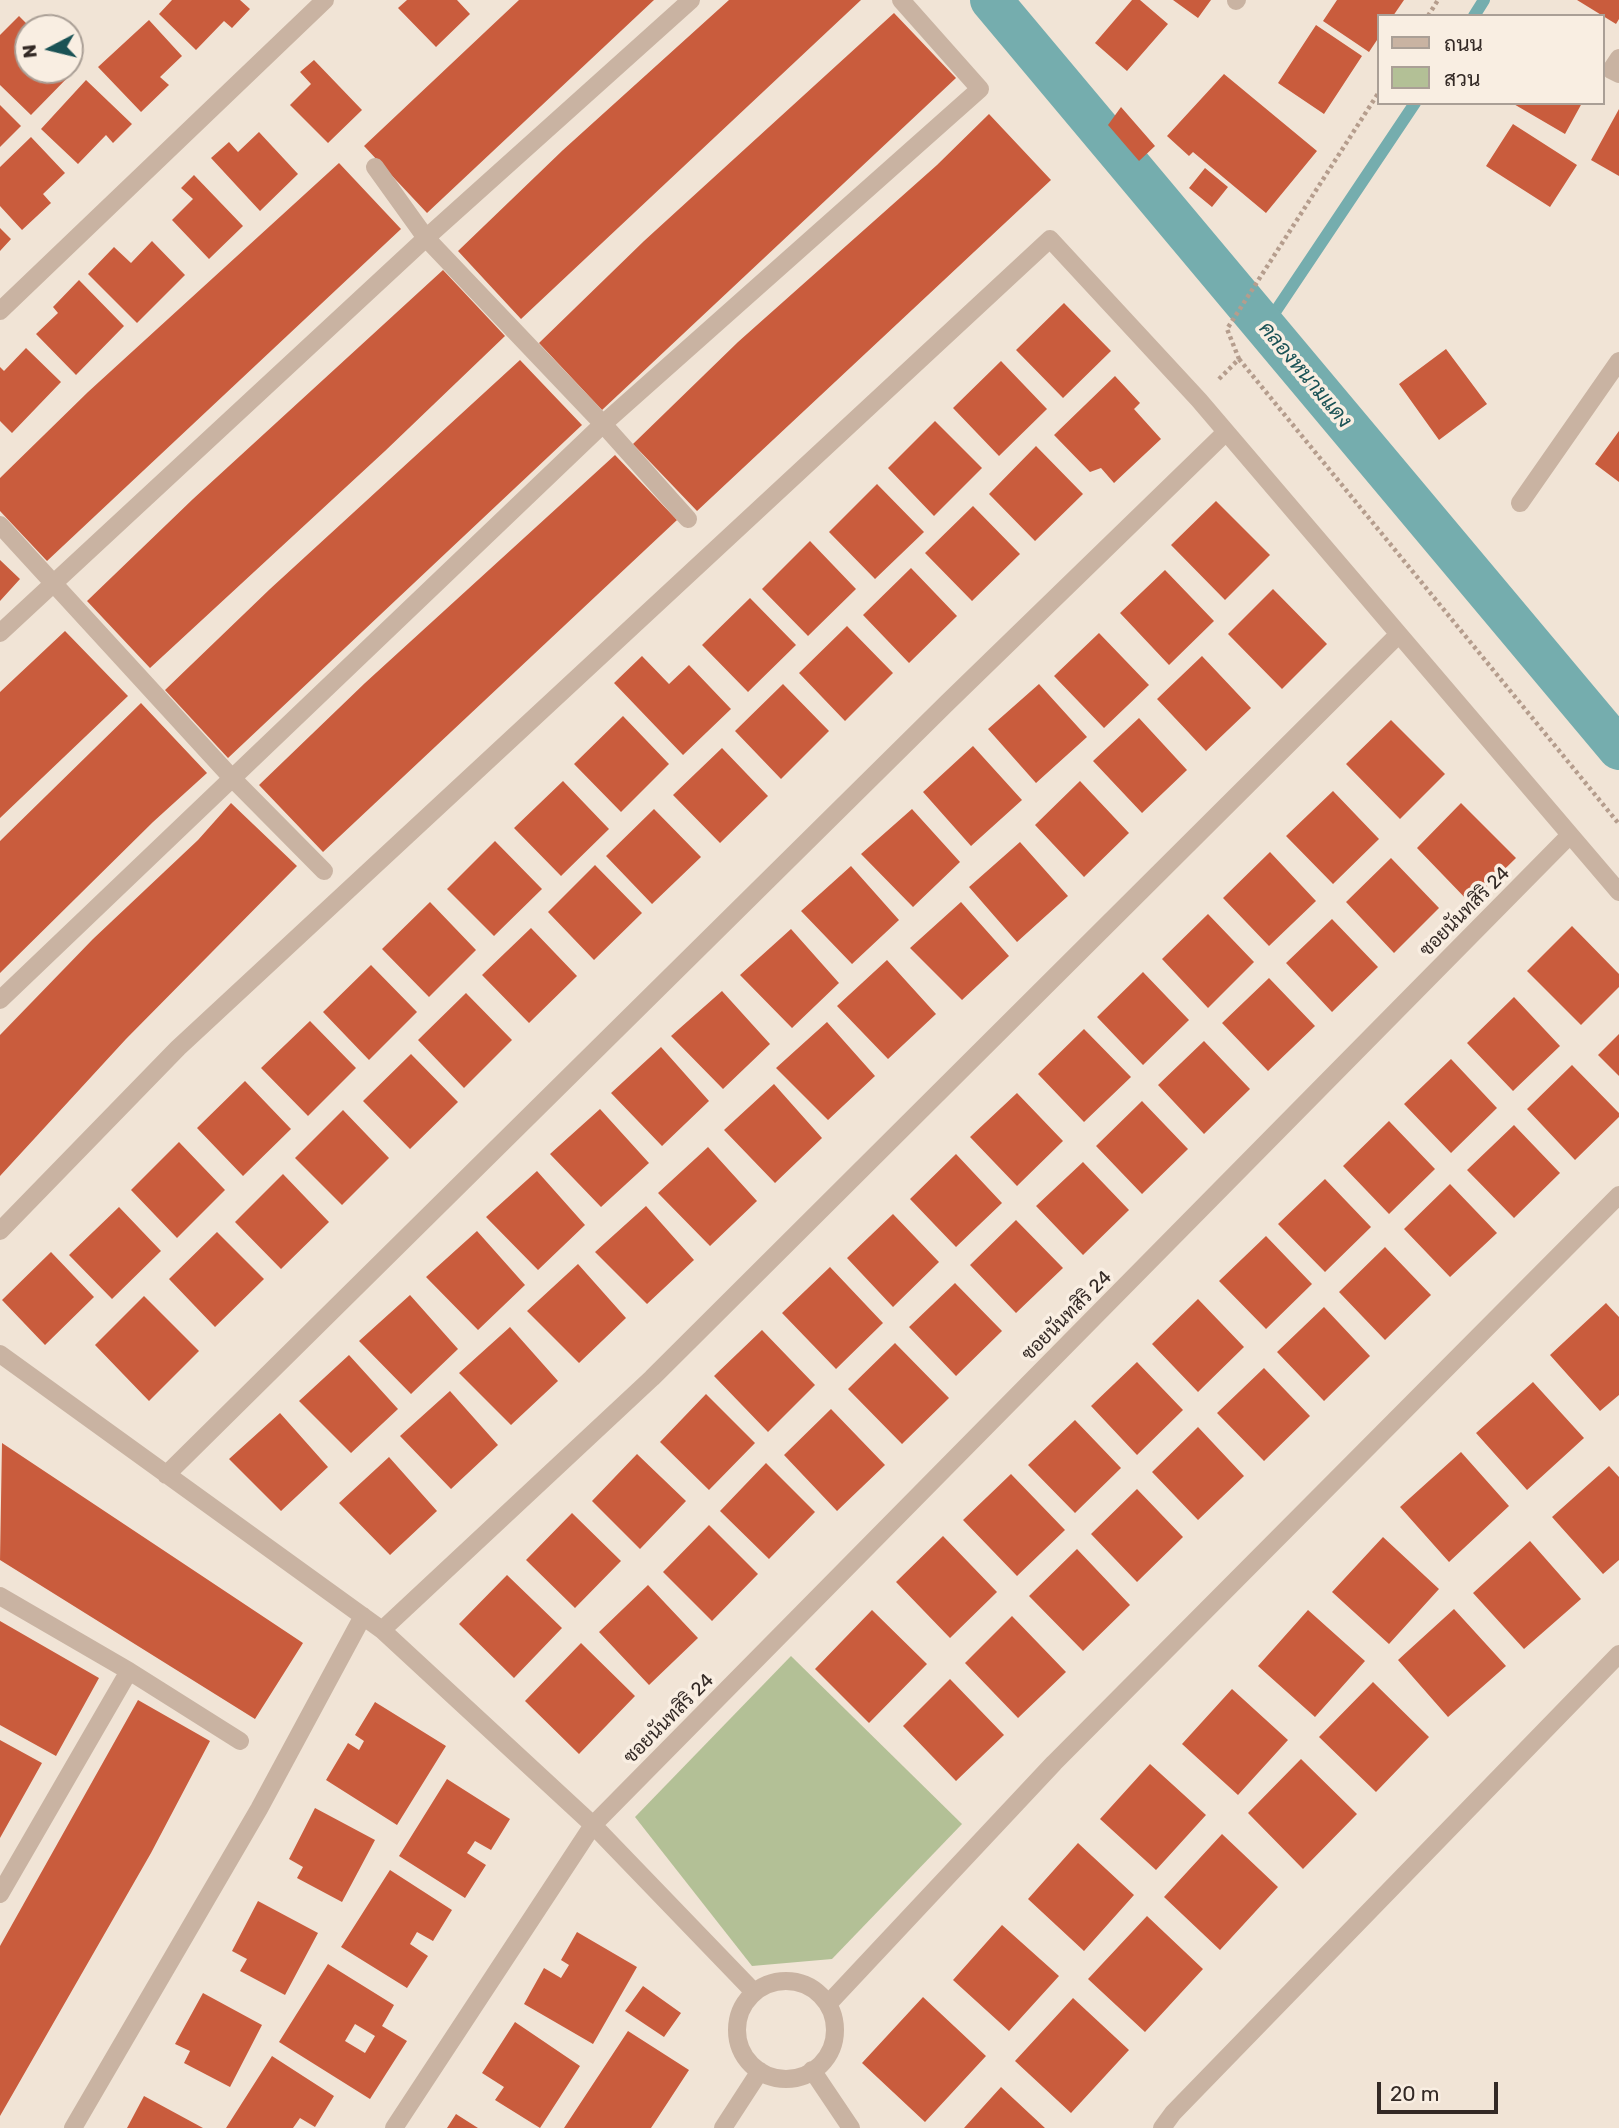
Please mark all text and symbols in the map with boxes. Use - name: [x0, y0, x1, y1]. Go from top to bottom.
- north arrow: [14, 14, 84, 84]
- legend: [1378, 14, 1605, 105]
- text: ถนน: [1444, 31, 1483, 56]
- text: N: [17, 43, 42, 60]
- text: สวน: [1444, 66, 1480, 91]
- water label: คลองหนามแดง: [1253, 317, 1357, 433]
- street label: ซอยนันทสิริ 24: [1415, 862, 1515, 962]
- street label: ซอยนันทสิริ 24: [1017, 1266, 1117, 1366]
- street label: ซอยนันทสิริ 24: [619, 1669, 719, 1769]
- scale bar: [1381, 2068, 1502, 2112]
- text: 20 m: [1390, 2081, 1439, 2106]

